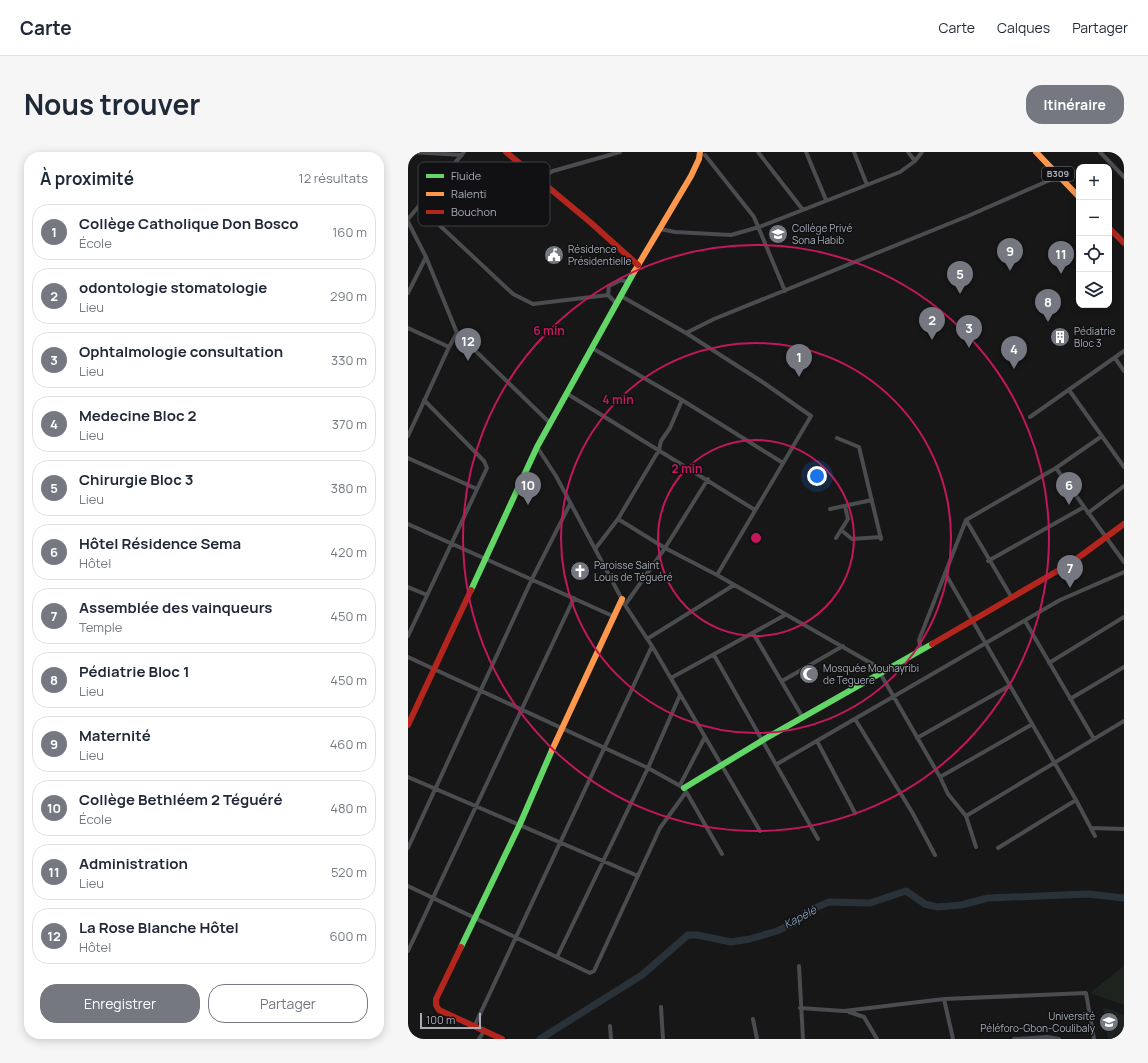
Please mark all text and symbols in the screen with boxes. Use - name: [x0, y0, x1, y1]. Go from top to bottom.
- text: Carte: [20, 15, 72, 41]
- text: Carte: [939, 18, 975, 37]
- text: Calques: [997, 18, 1050, 37]
- text: Partager: [1072, 18, 1128, 37]
- text: Nous trouver: [24, 85, 200, 123]
- button: Itinéraire: [1026, 85, 1124, 124]
- legend: [418, 162, 550, 226]
- map controls: [1076, 164, 1112, 308]
- button: +: [1076, 164, 1112, 200]
- text: À proximité: [40, 167, 134, 190]
- road number: B309: [1042, 167, 1074, 181]
- text: Fluide: [451, 168, 482, 183]
- text: 12 résultats: [299, 169, 368, 187]
- text: Ralenti: [451, 186, 486, 201]
- button: −: [1076, 200, 1112, 236]
- text: Bouchon: [451, 204, 496, 219]
- text: Collège Catholique Don Bosco: [79, 213, 299, 234]
- place label: Collège Privé Sona Habib: [792, 221, 852, 247]
- text: 1: [51, 223, 57, 241]
- text: 160 m: [332, 223, 367, 241]
- school or university icon: Collège Privé Sona Habib: [767, 223, 789, 245]
- text: École: [79, 234, 112, 252]
- button: locate: [1076, 236, 1112, 272]
- pin: 9: [997, 238, 1023, 271]
- pin: 11: [1048, 241, 1074, 274]
- place label: Résidence Présidentielle: [568, 242, 631, 268]
- public building icon: Résidence Présidentielle: [543, 244, 565, 266]
- pin: 5: [947, 261, 973, 294]
- button: layers: [1076, 272, 1112, 308]
- text: odontologie stomatologie: [79, 277, 267, 298]
- text: 2: [50, 287, 58, 305]
- text: 290 m: [330, 287, 367, 305]
- pin: 8: [1035, 289, 1061, 322]
- text: Lieu: [79, 298, 104, 316]
- pin: 2: [919, 307, 945, 340]
- pin: 3: [956, 315, 982, 348]
- text: 6 min: [533, 322, 565, 339]
- place label: Pédiatrie Bloc 3: [1074, 324, 1116, 350]
- building icon: Pédiatrie Bloc 3: [1049, 326, 1071, 348]
- pin: 12: [455, 328, 481, 361]
- pin: 4: [1001, 336, 1027, 369]
- text: Ophtalmologie consultation: [79, 341, 283, 362]
- pin: 1: [786, 344, 812, 377]
- text: 3: [50, 351, 58, 369]
- text: 330 m: [331, 351, 367, 369]
- text: Lieu: [79, 362, 104, 380]
- text: 4 min: [602, 391, 634, 408]
- text: Medecine Bloc 2: [79, 405, 197, 426]
- text: 4: [50, 415, 58, 433]
- text: 370 m: [332, 415, 367, 433]
- text: Lieu: [79, 426, 104, 444]
- text: 2 min: [671, 460, 703, 477]
- your location: [807, 466, 827, 486]
- text: Chirurgie Bloc 3: [79, 469, 194, 490]
- pin: 10: [515, 472, 541, 505]
- pin: 6: [1056, 472, 1082, 505]
- text: 5: [50, 479, 58, 497]
- text: 380 m: [331, 479, 367, 497]
- text: Lieu: [79, 490, 104, 508]
- centre of rings: [749, 531, 763, 545]
- text: Hôtel Résidence Sema: [79, 533, 241, 554]
- text: 6: [50, 543, 58, 561]
- text: 420 m: [330, 543, 367, 561]
- text: Hôtel: [79, 554, 111, 572]
- pin: 7: [1057, 555, 1083, 588]
- place label: Paroisse Saint Louis de Téguéré: [594, 558, 673, 584]
- church icon: Paroisse Saint Louis de Téguéré: [569, 560, 591, 582]
- text: Assemblée des vainqueurs: [79, 597, 272, 618]
- text: 7: [51, 607, 57, 625]
- text: 450 m: [330, 607, 367, 625]
- text: Temple: [79, 618, 122, 636]
- text: Pédiatrie Bloc 1: [79, 661, 190, 682]
- place label: Mosquée Mouhayribi de Teguere: [823, 661, 919, 687]
- mosque icon: Mosquée Mouhayribi de Teguere: [798, 663, 820, 685]
- text: 8: [50, 671, 58, 689]
- text: 450 m: [330, 671, 367, 689]
- text: Lieu: [79, 682, 104, 700]
- text: Maternité: [79, 725, 151, 746]
- text: 9: [50, 735, 58, 753]
- text: 460 m: [330, 735, 367, 753]
- text: Lieu: [79, 746, 104, 764]
- text: Collège Bethléem 2 Téguéré: [79, 789, 283, 810]
- text: 10: [47, 799, 61, 817]
- text: 480 m: [330, 799, 367, 817]
- text: École: [79, 810, 112, 828]
- text: Administration: [79, 853, 188, 874]
- text: 11: [48, 863, 60, 881]
- text: 520 m: [331, 863, 367, 881]
- text: Lieu: [79, 874, 104, 892]
- water label: Kapélé: [781, 902, 819, 931]
- text: La Rose Blanche Hôtel: [79, 917, 239, 938]
- text: 12: [47, 927, 61, 945]
- text: 600 m: [329, 927, 367, 945]
- text: Hôtel: [79, 938, 111, 956]
- button: Enregistrer: [40, 984, 200, 1023]
- button: Partager: [208, 984, 368, 1023]
- place label: Université Péléforo-Gbon-Coulibaly: [980, 1009, 1096, 1035]
- scale bar: [420, 1011, 481, 1030]
- school or university icon: Université Péléforo-Gbon-Coulibaly: [1098, 1011, 1120, 1033]
- text: 100 m: [426, 1012, 455, 1027]

